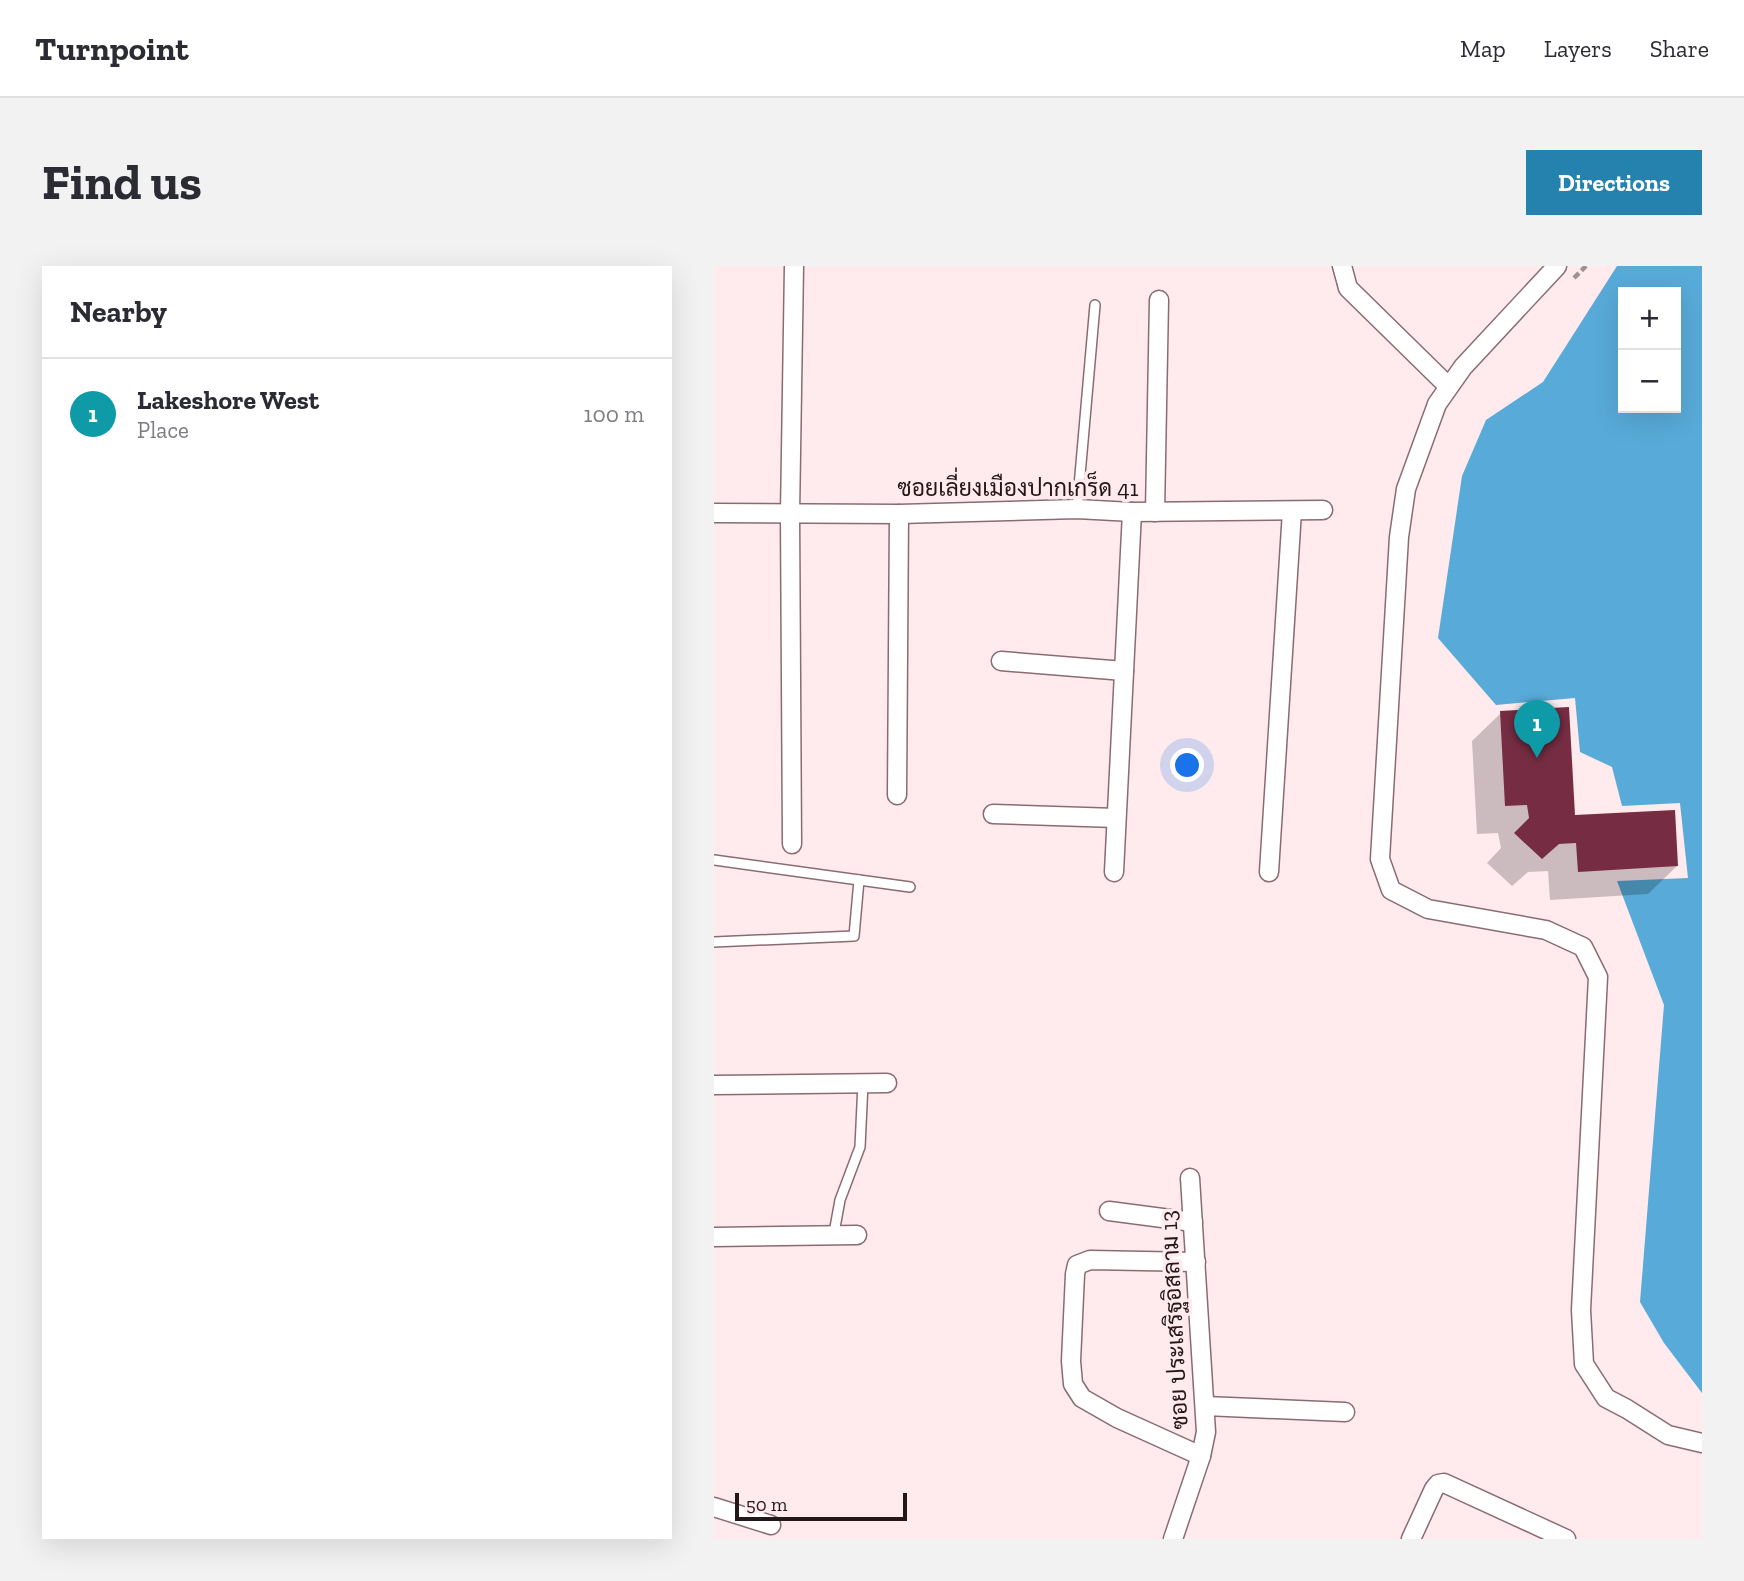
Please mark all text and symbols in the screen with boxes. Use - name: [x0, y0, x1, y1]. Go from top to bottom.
- text: Turnpoint: [35, 29, 189, 68]
- text: Map: [1460, 34, 1506, 63]
- text: Layers: [1544, 34, 1612, 63]
- text: Share: [1650, 34, 1709, 63]
- button: Directions: [1526, 150, 1702, 215]
- text: Find us: [42, 153, 202, 212]
- map controls: [1618, 287, 1681, 413]
- button: +: [1618, 287, 1681, 350]
- text: Nearby: [70, 294, 167, 330]
- button: −: [1618, 350, 1681, 413]
- text: Lakeshore West: [137, 384, 319, 416]
- text: 1: [88, 400, 98, 428]
- text: 100 m: [584, 400, 644, 428]
- text: Place: [137, 416, 189, 444]
- street label: ซอยเลี่ยงเมืองปากเกร็ด 41: [897, 467, 1139, 502]
- pin: 1: [1514, 700, 1560, 758]
- your location: [1170, 748, 1204, 782]
- street label: ซอย ประเสริฐอิสลาม 13: [1154, 1210, 1196, 1430]
- scale bar: [735, 1490, 906, 1522]
- text: 50 m: [746, 1493, 787, 1516]

